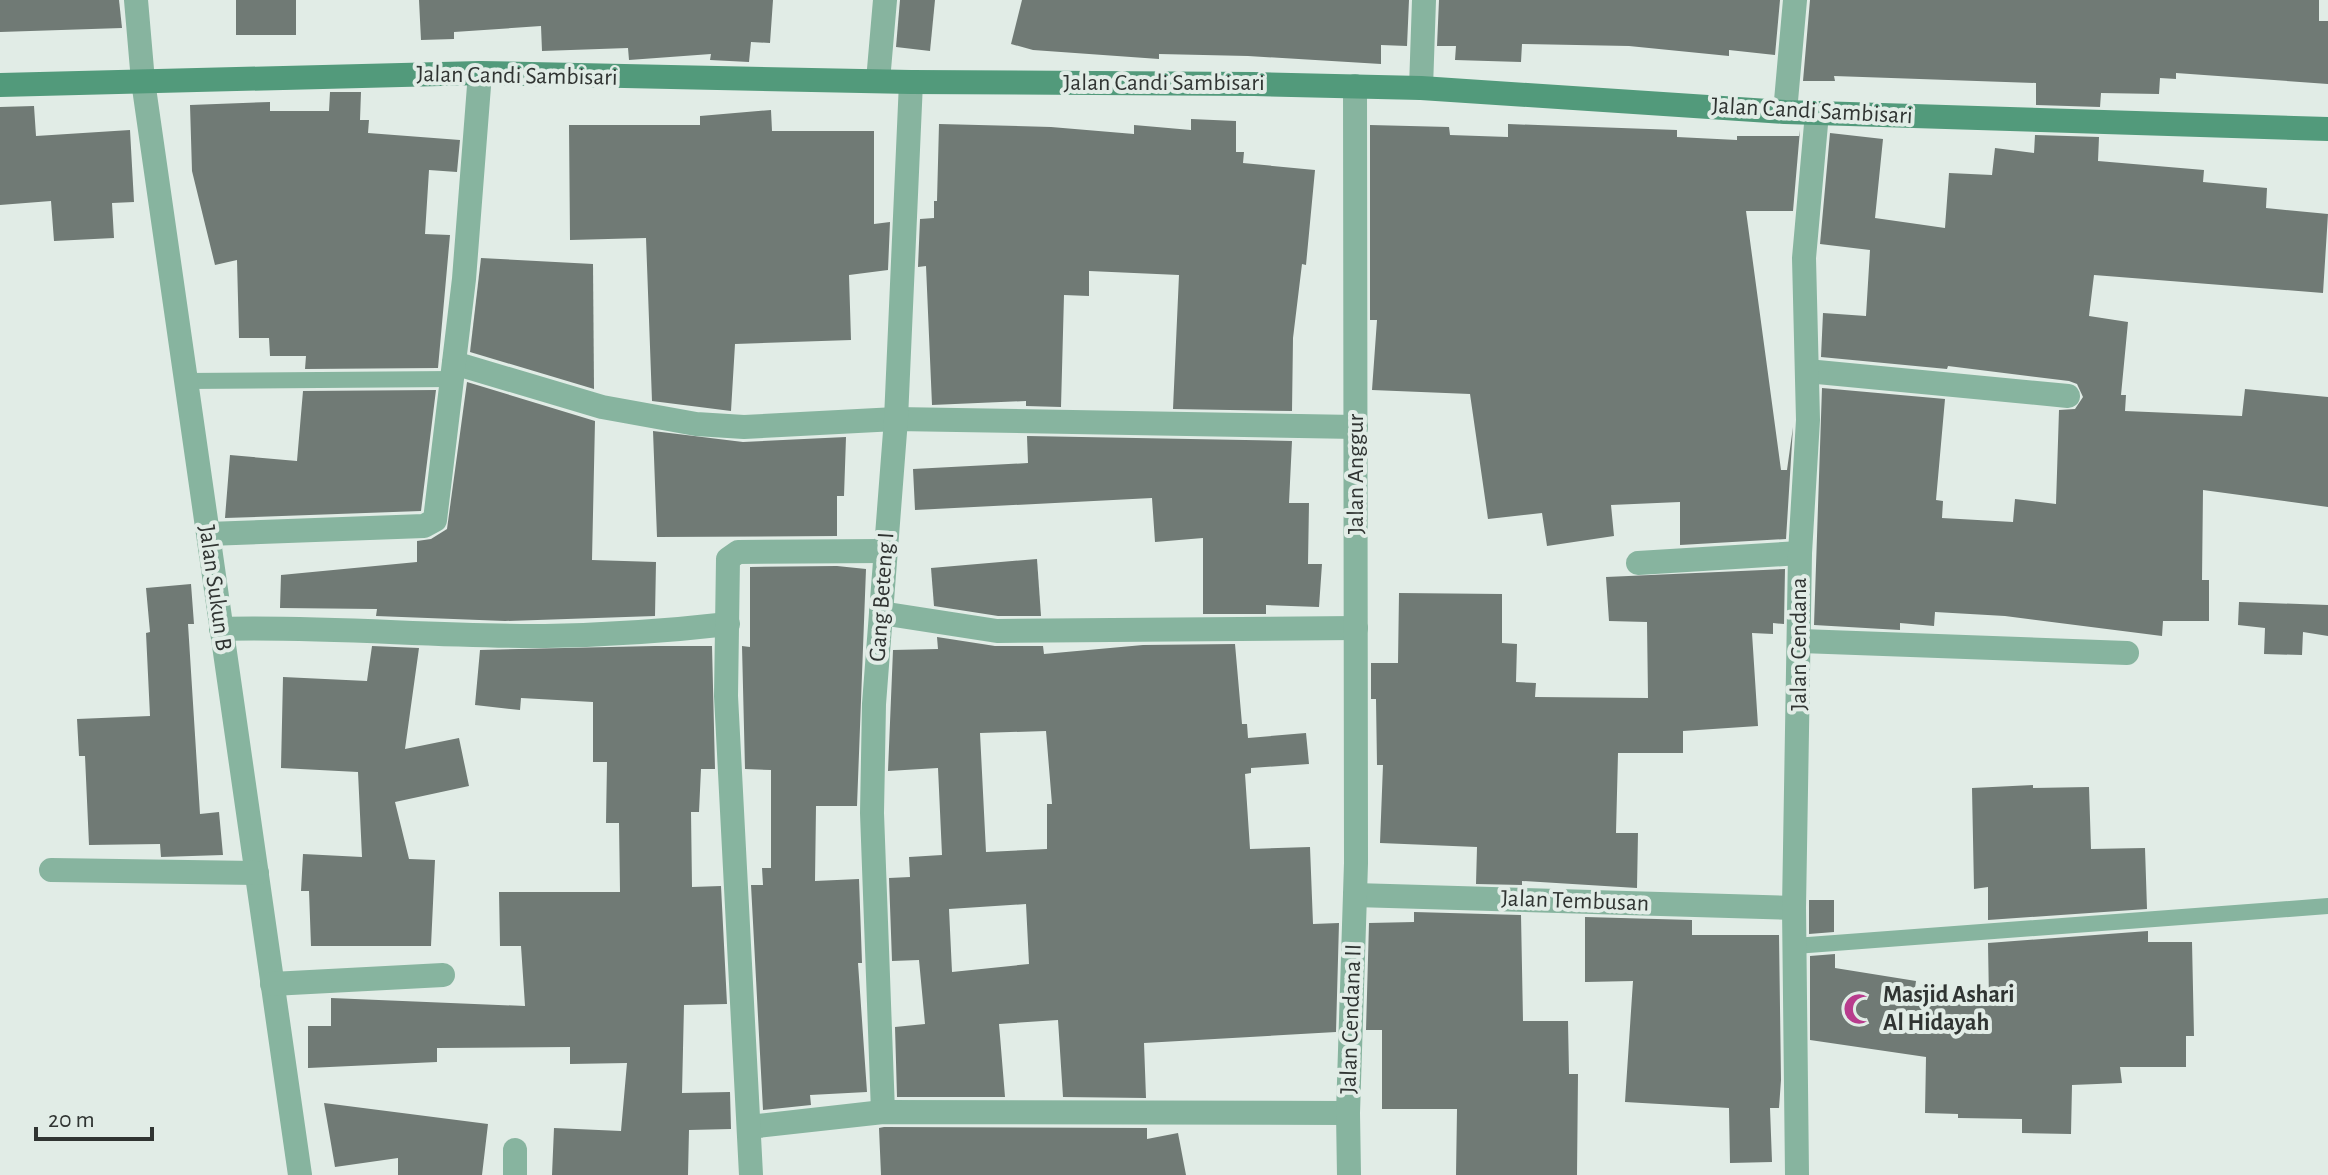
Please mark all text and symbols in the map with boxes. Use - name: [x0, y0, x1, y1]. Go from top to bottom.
- street label: Jalan Candi Sambisari: [416, 62, 618, 90]
- street label: Jalan Candi Sambisari: [1063, 71, 1265, 95]
- street label: Jalan Candi Sambisari: [1711, 94, 1913, 128]
- street label: Jalan Anggur: [1344, 414, 1368, 534]
- street label: Jalan Sukun B: [194, 523, 236, 653]
- street label: Gang Beteng I: [866, 532, 898, 662]
- street label: Jalan Cendana: [1787, 577, 1811, 711]
- street label: Jalan Tembusan: [1500, 886, 1650, 916]
- street label: Jalan Cendana II: [1336, 944, 1366, 1094]
- place label: Masjid Ashari Al Hidayah: [1883, 983, 2014, 1035]
- mosque icon: Masjid Ashari Al Hidayah: [1842, 992, 1876, 1026]
- scale bar: [36, 1091, 152, 1141]
- text: 20 m: [48, 1108, 95, 1132]

